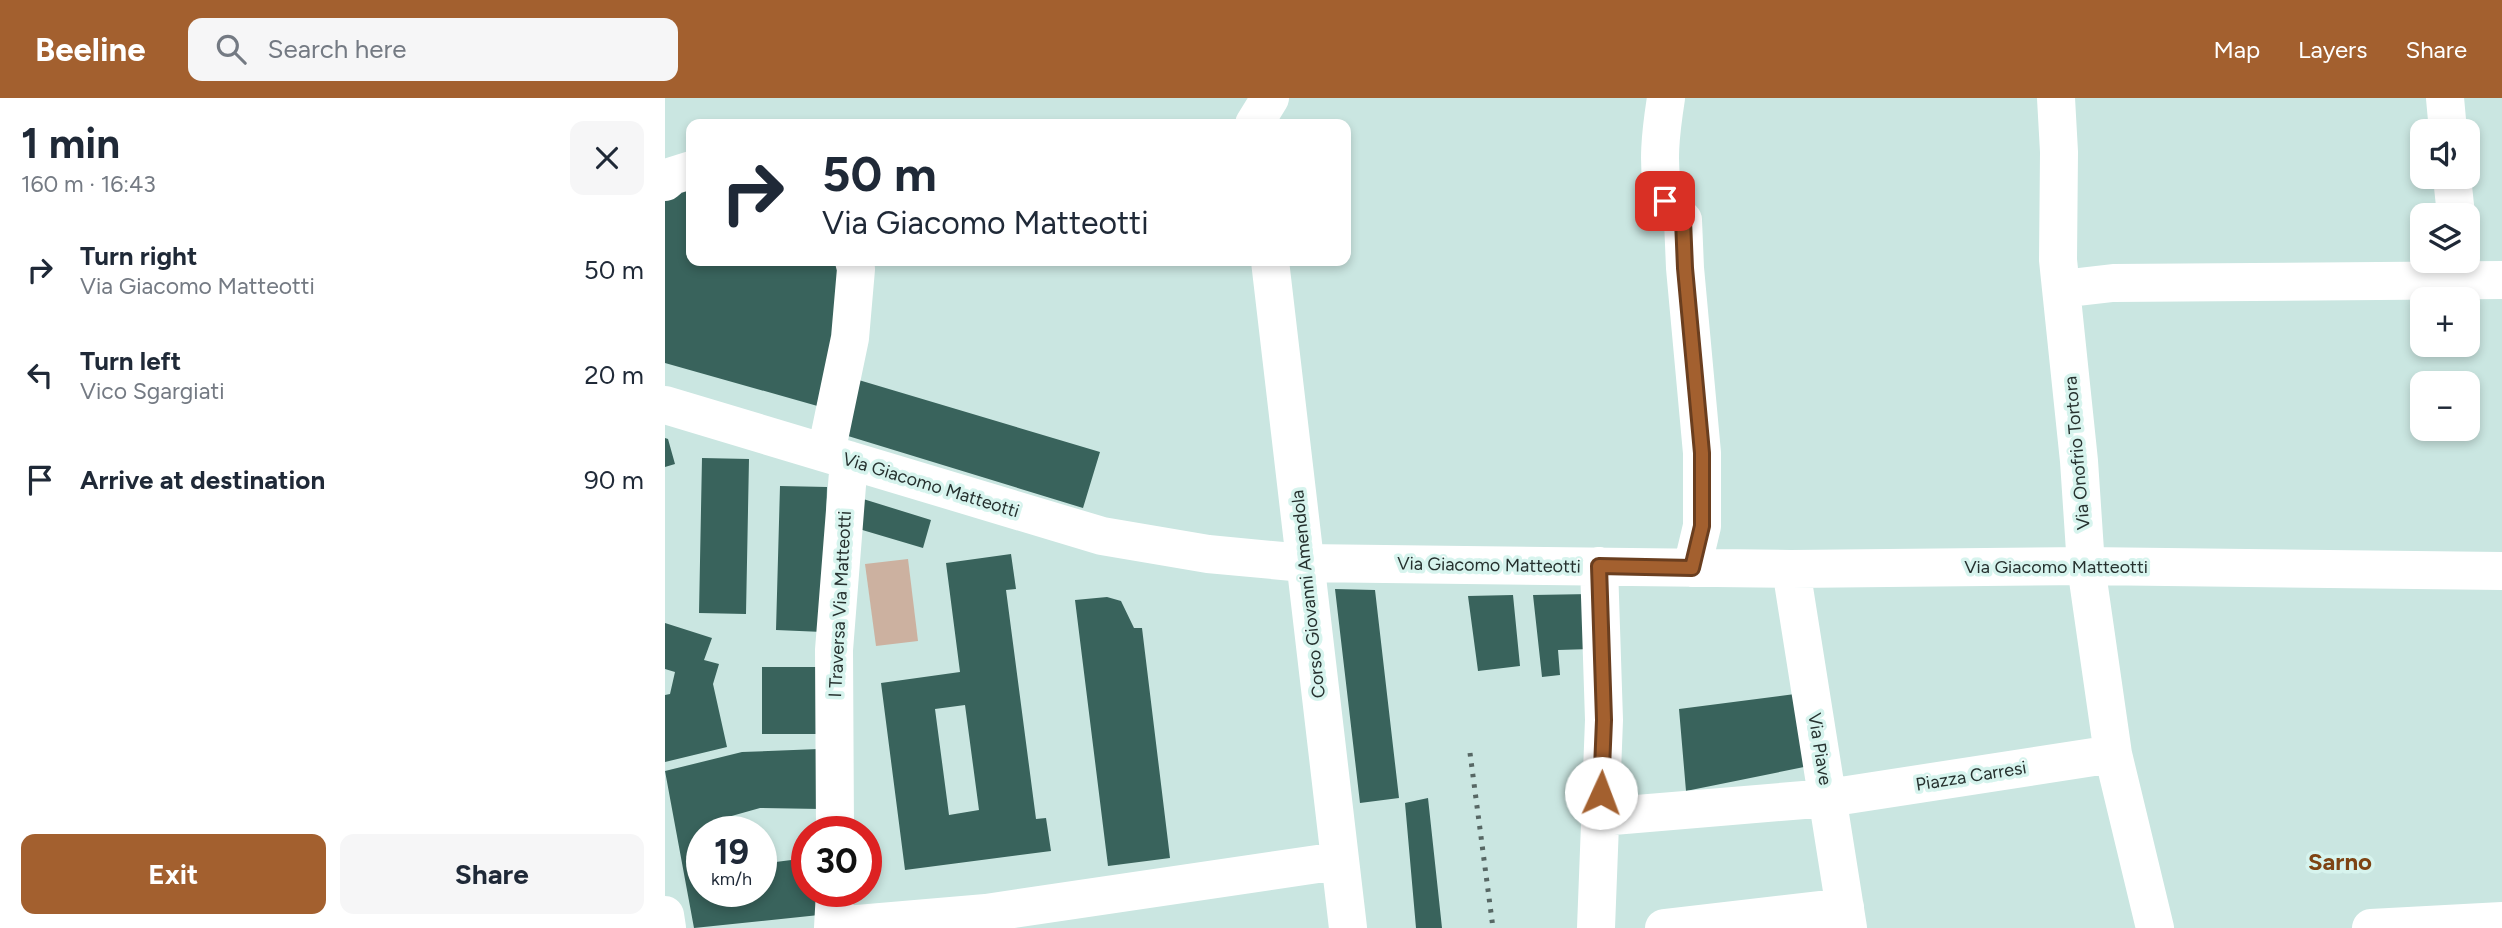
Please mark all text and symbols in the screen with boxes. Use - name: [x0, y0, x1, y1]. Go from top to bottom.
- search box: [188, 18, 678, 81]
- text: Beeline: [35, 30, 146, 69]
- icon: search: [212, 30, 250, 68]
- text: Search here: [268, 33, 406, 65]
- text: Map: [2213, 35, 2260, 64]
- text: Layers: [2298, 35, 2367, 64]
- text: Share: [2405, 35, 2467, 64]
- text: 1 min: [21, 118, 120, 169]
- map controls: [2410, 119, 2480, 441]
- button: sound: [2410, 119, 2480, 189]
- button: close: [570, 121, 644, 195]
- text: 50 m: [822, 144, 937, 203]
- icon: right: [707, 147, 798, 238]
- text: 160 m · 16:43: [21, 170, 156, 198]
- pin: [1635, 171, 1695, 231]
- icon: arrive: [1646, 182, 1684, 220]
- button: layers: [2410, 203, 2480, 273]
- text: Via Giacomo Matteotti: [822, 204, 1149, 242]
- text: Turn right: [80, 240, 197, 272]
- icon: right: [21, 251, 59, 289]
- text: 50 m: [584, 254, 644, 286]
- text: Via Giacomo Matteotti: [80, 272, 315, 300]
- button: +: [2410, 287, 2480, 357]
- text: Turn left: [80, 345, 181, 377]
- icon: left: [21, 356, 59, 394]
- text: 20 m: [584, 359, 644, 391]
- button: −: [2410, 371, 2480, 441]
- street label: Via Onofrio Tortora: [2059, 375, 2095, 531]
- text: Vico Sgargiati: [80, 377, 224, 405]
- street label: Via Giacomo Matteotti: [840, 448, 1022, 522]
- icon: arrive: [21, 461, 59, 499]
- text: Arrive at destination: [80, 464, 325, 496]
- text: 90 m: [584, 464, 644, 496]
- street label: Corso Giovanni Amendola: [1286, 489, 1330, 699]
- street label: I Traversa Via Matteotti: [824, 510, 856, 698]
- street label: Via Giacomo Matteotti: [1397, 552, 1581, 578]
- street label: Via Giacomo Matteotti: [1964, 556, 2148, 578]
- street label: Via Piave: [1803, 711, 1837, 787]
- position arrow: [1564, 756, 1638, 830]
- street label: Piazza Carresi: [1914, 756, 2028, 796]
- speed limit sign: 30: [791, 816, 882, 907]
- text: 19: [714, 831, 749, 873]
- button: Exit: [21, 834, 326, 914]
- button: Share: [340, 834, 644, 914]
- district label: Sarno: [2308, 847, 2372, 876]
- text: km/h: [711, 868, 752, 890]

